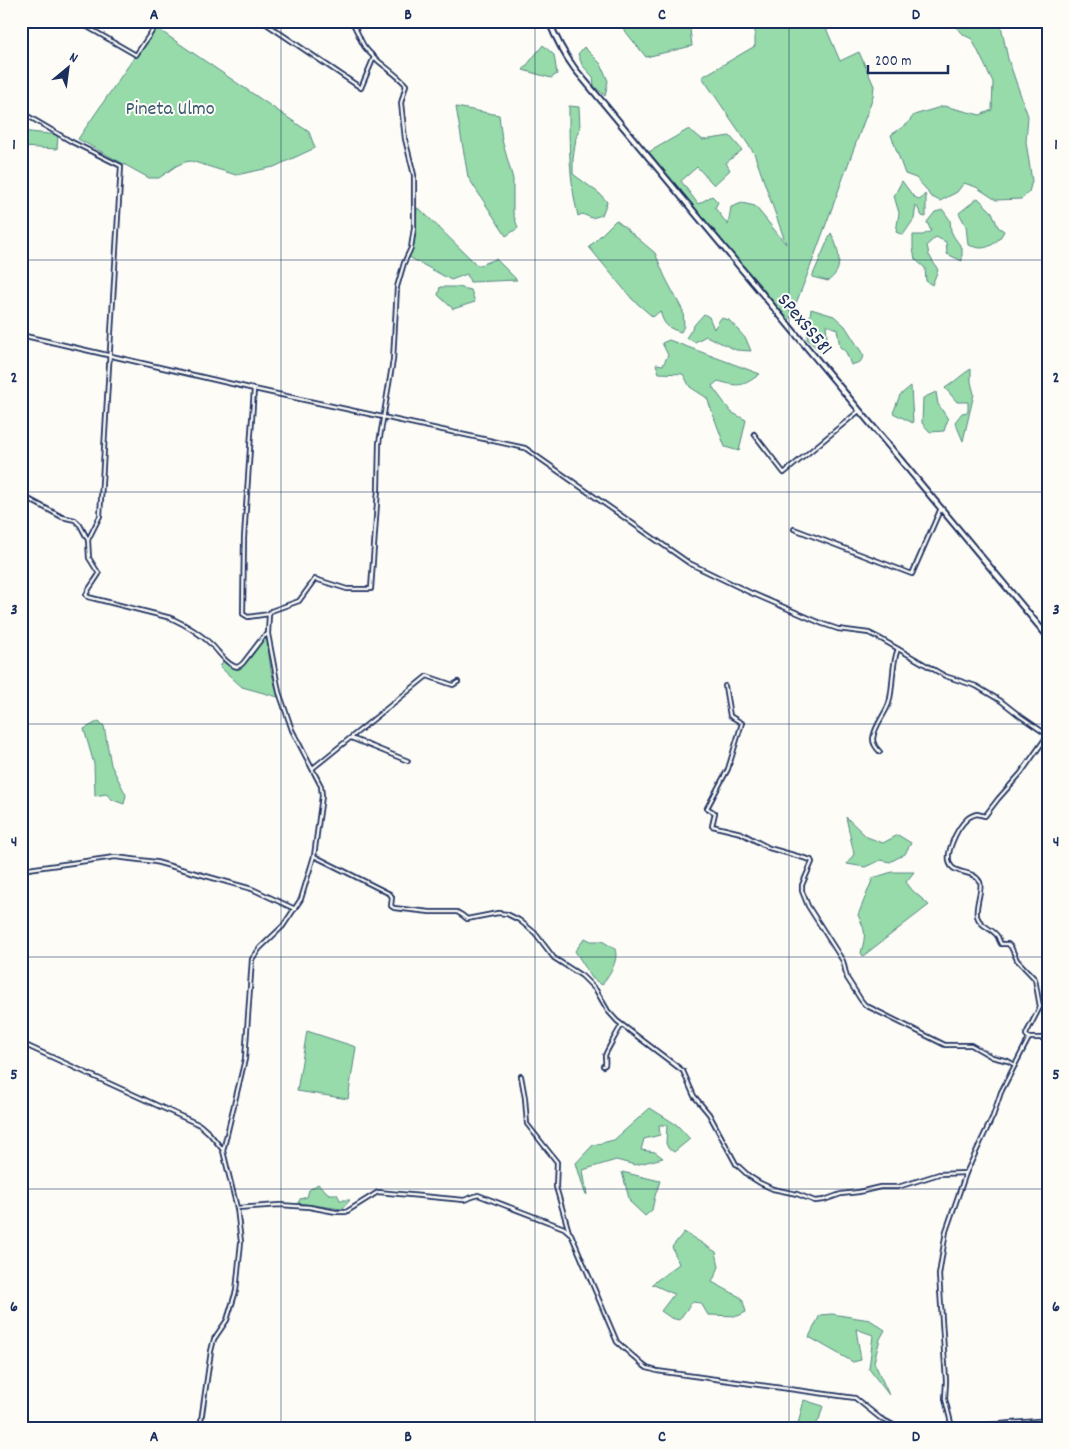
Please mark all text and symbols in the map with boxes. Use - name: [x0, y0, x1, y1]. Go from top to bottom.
- text: A: [150, 4, 159, 27]
- text: B: [404, 4, 412, 27]
- text: C: [658, 4, 666, 27]
- text: D: [912, 4, 921, 27]
- north arrow: [42, 42, 92, 92]
- scale bar: [868, 42, 948, 74]
- text: N: [65, 48, 81, 69]
- text: 200 m: [875, 51, 912, 73]
- park label: Pineta Ulmo: [125, 96, 215, 124]
- text: 1: [12, 134, 16, 157]
- text: 1: [1054, 134, 1058, 157]
- street label: SPexSS581: [769, 288, 838, 362]
- text: 2: [11, 367, 18, 390]
- text: 2: [1053, 367, 1060, 390]
- text: 3: [10, 599, 18, 622]
- text: 3: [1052, 599, 1060, 622]
- text: 4: [11, 831, 17, 854]
- text: 4: [1053, 831, 1059, 854]
- text: 5: [10, 1064, 18, 1087]
- text: 5: [1052, 1064, 1060, 1087]
- text: 6: [10, 1296, 18, 1319]
- text: 6: [1052, 1296, 1060, 1319]
- text: A: [150, 1426, 159, 1449]
- text: B: [404, 1426, 412, 1449]
- text: C: [658, 1426, 666, 1449]
- text: D: [912, 1426, 921, 1449]

